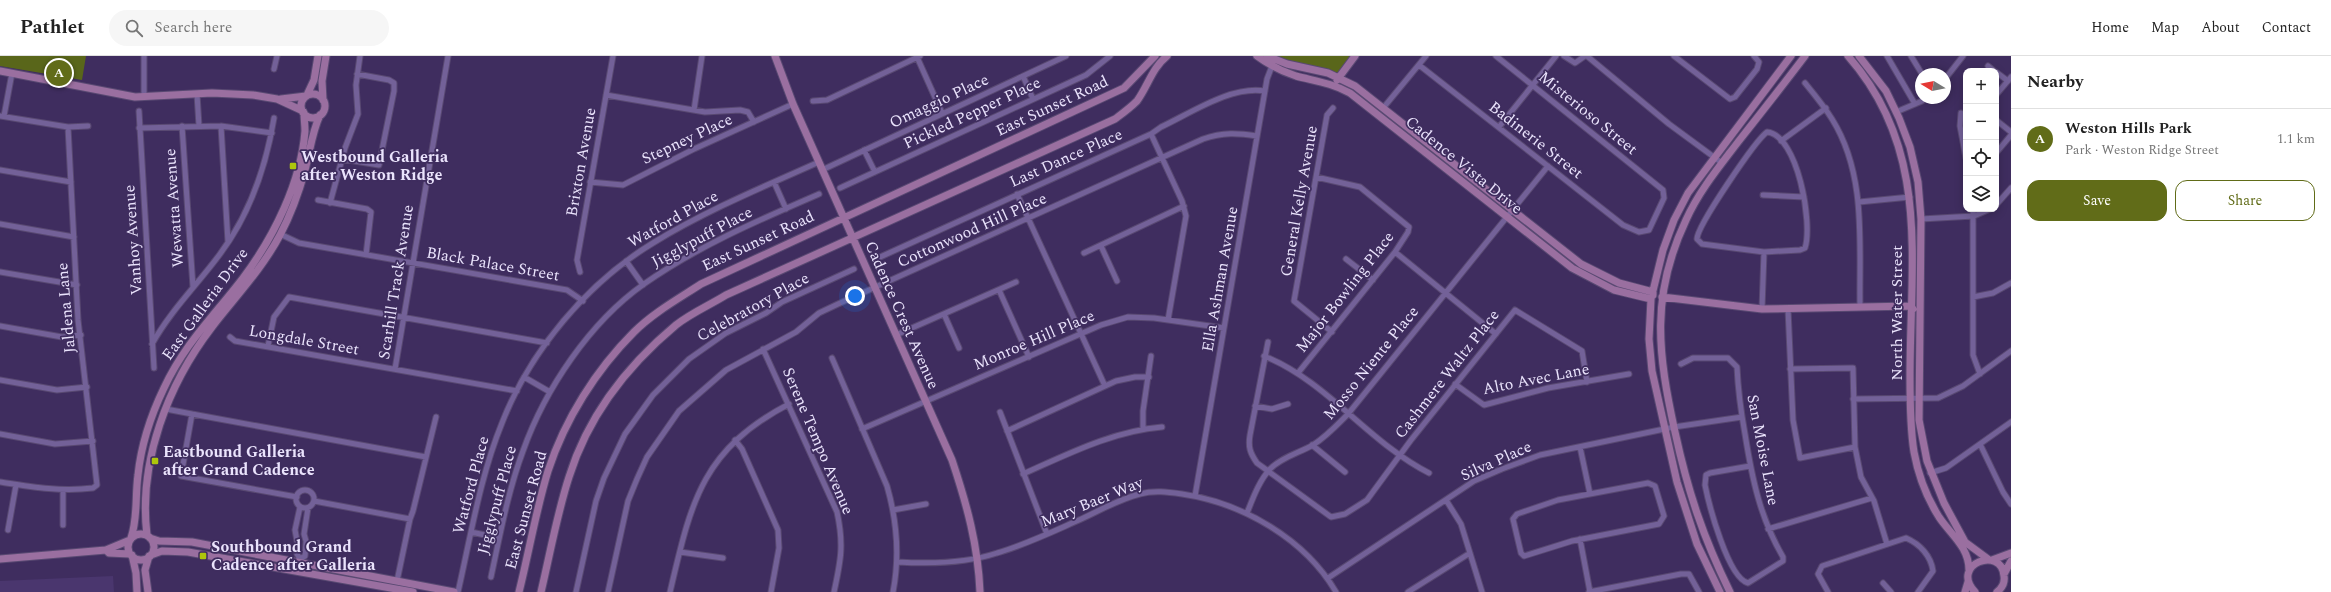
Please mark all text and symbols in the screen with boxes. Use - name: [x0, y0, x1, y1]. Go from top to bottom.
- search box: [109, 10, 389, 46]
- text: Pathlet: [20, 13, 85, 42]
- text: Search here: [155, 16, 232, 39]
- icon: search: [123, 17, 145, 39]
- text: Home: [2091, 17, 2129, 38]
- text: Map: [2151, 17, 2179, 38]
- text: About: [2201, 17, 2240, 38]
- text: Contact: [2262, 17, 2311, 38]
- pin: A: [46, 58, 72, 88]
- street label: Misterioso Street: [1533, 65, 1643, 161]
- street label: Omaggio Place: [885, 67, 993, 135]
- north arrow: [1915, 68, 1951, 104]
- map controls: [1963, 68, 1999, 212]
- button: +: [1963, 68, 1999, 104]
- street label: East Sunset Road: [992, 69, 1112, 143]
- text: Nearby: [2027, 69, 2083, 95]
- street label: Pickled Pepper Place: [899, 71, 1045, 155]
- street label: Badinerie Street: [1484, 95, 1589, 185]
- button: −: [1963, 104, 1999, 140]
- street label: Brixton Avenue: [560, 106, 602, 218]
- street label: Stepney Place: [638, 107, 736, 171]
- street label: Cadence Vista Drive: [1400, 110, 1528, 220]
- text: Weston Hills Park: [2065, 117, 2192, 140]
- street label: Last Dance Place: [1006, 122, 1126, 194]
- street label: General Kelly Avenue: [1274, 124, 1324, 278]
- text: A: [2035, 129, 2045, 149]
- text: 1.1 km: [2277, 129, 2315, 149]
- button: locate: [1963, 140, 1999, 176]
- text: Park · Weston Ridge Street: [2065, 140, 2219, 160]
- place label: Westbound Galleria after Weston Ridge: [301, 145, 449, 187]
- street label: Wewatta Avenue: [158, 148, 190, 268]
- marker: Westbound Galleria after Weston Ridge: [288, 161, 298, 171]
- button: layers: [1963, 176, 1999, 212]
- button: Save: [2027, 180, 2167, 221]
- button: Share: [2175, 180, 2315, 221]
- street label: Vanhoy Avenue: [117, 184, 149, 296]
- street label: Watford Place: [623, 184, 723, 254]
- street label: Cottonwood Hill Place: [893, 186, 1051, 274]
- street label: Jigglypuff Place: [647, 200, 757, 274]
- street label: Scarhill Track Avenue: [372, 203, 420, 361]
- street label: East Sunset Road: [698, 204, 818, 278]
- street label: Ella Ashman Avenue: [1195, 204, 1245, 354]
- street label: Major Bowling Place: [1290, 226, 1400, 358]
- street label: Cadence Crest Avenue: [859, 237, 945, 393]
- street label: Black Palace Street: [424, 240, 562, 288]
- street label: East Galleria Drive: [156, 243, 254, 365]
- street label: North Water Street: [1885, 245, 1909, 381]
- street label: Jaldena Lane: [50, 262, 82, 354]
- street label: Celebratory Place: [692, 266, 814, 348]
- your location: [845, 286, 865, 306]
- street label: Mosso Niente Place: [1317, 301, 1425, 425]
- street label: Monroe Hill Place: [970, 304, 1098, 376]
- street label: Cashmere Waltz Place: [1389, 304, 1505, 444]
- street label: Longdale Street: [247, 318, 361, 362]
- street label: Alto Avec Lane: [1481, 357, 1591, 401]
- street label: Serene Tempo Avenue: [776, 364, 860, 518]
- street label: San Moise Lane: [1740, 392, 1786, 508]
- street label: Watford Place: [446, 433, 496, 537]
- street label: Silva Place: [1456, 435, 1536, 487]
- place label: Eastbound Galleria after Grand Cadence: [163, 440, 315, 482]
- street label: Jigglypuff Place: [471, 443, 523, 557]
- street label: East Sunset Road: [499, 448, 553, 572]
- marker: Eastbound Galleria after Grand Cadence: [150, 456, 160, 466]
- street label: Mary Baer Way: [1037, 470, 1148, 533]
- place label: Southbound Grand Cadence after Galleria: [211, 535, 376, 577]
- marker: Southbound Grand Cadence after Galleria: [198, 551, 208, 561]

